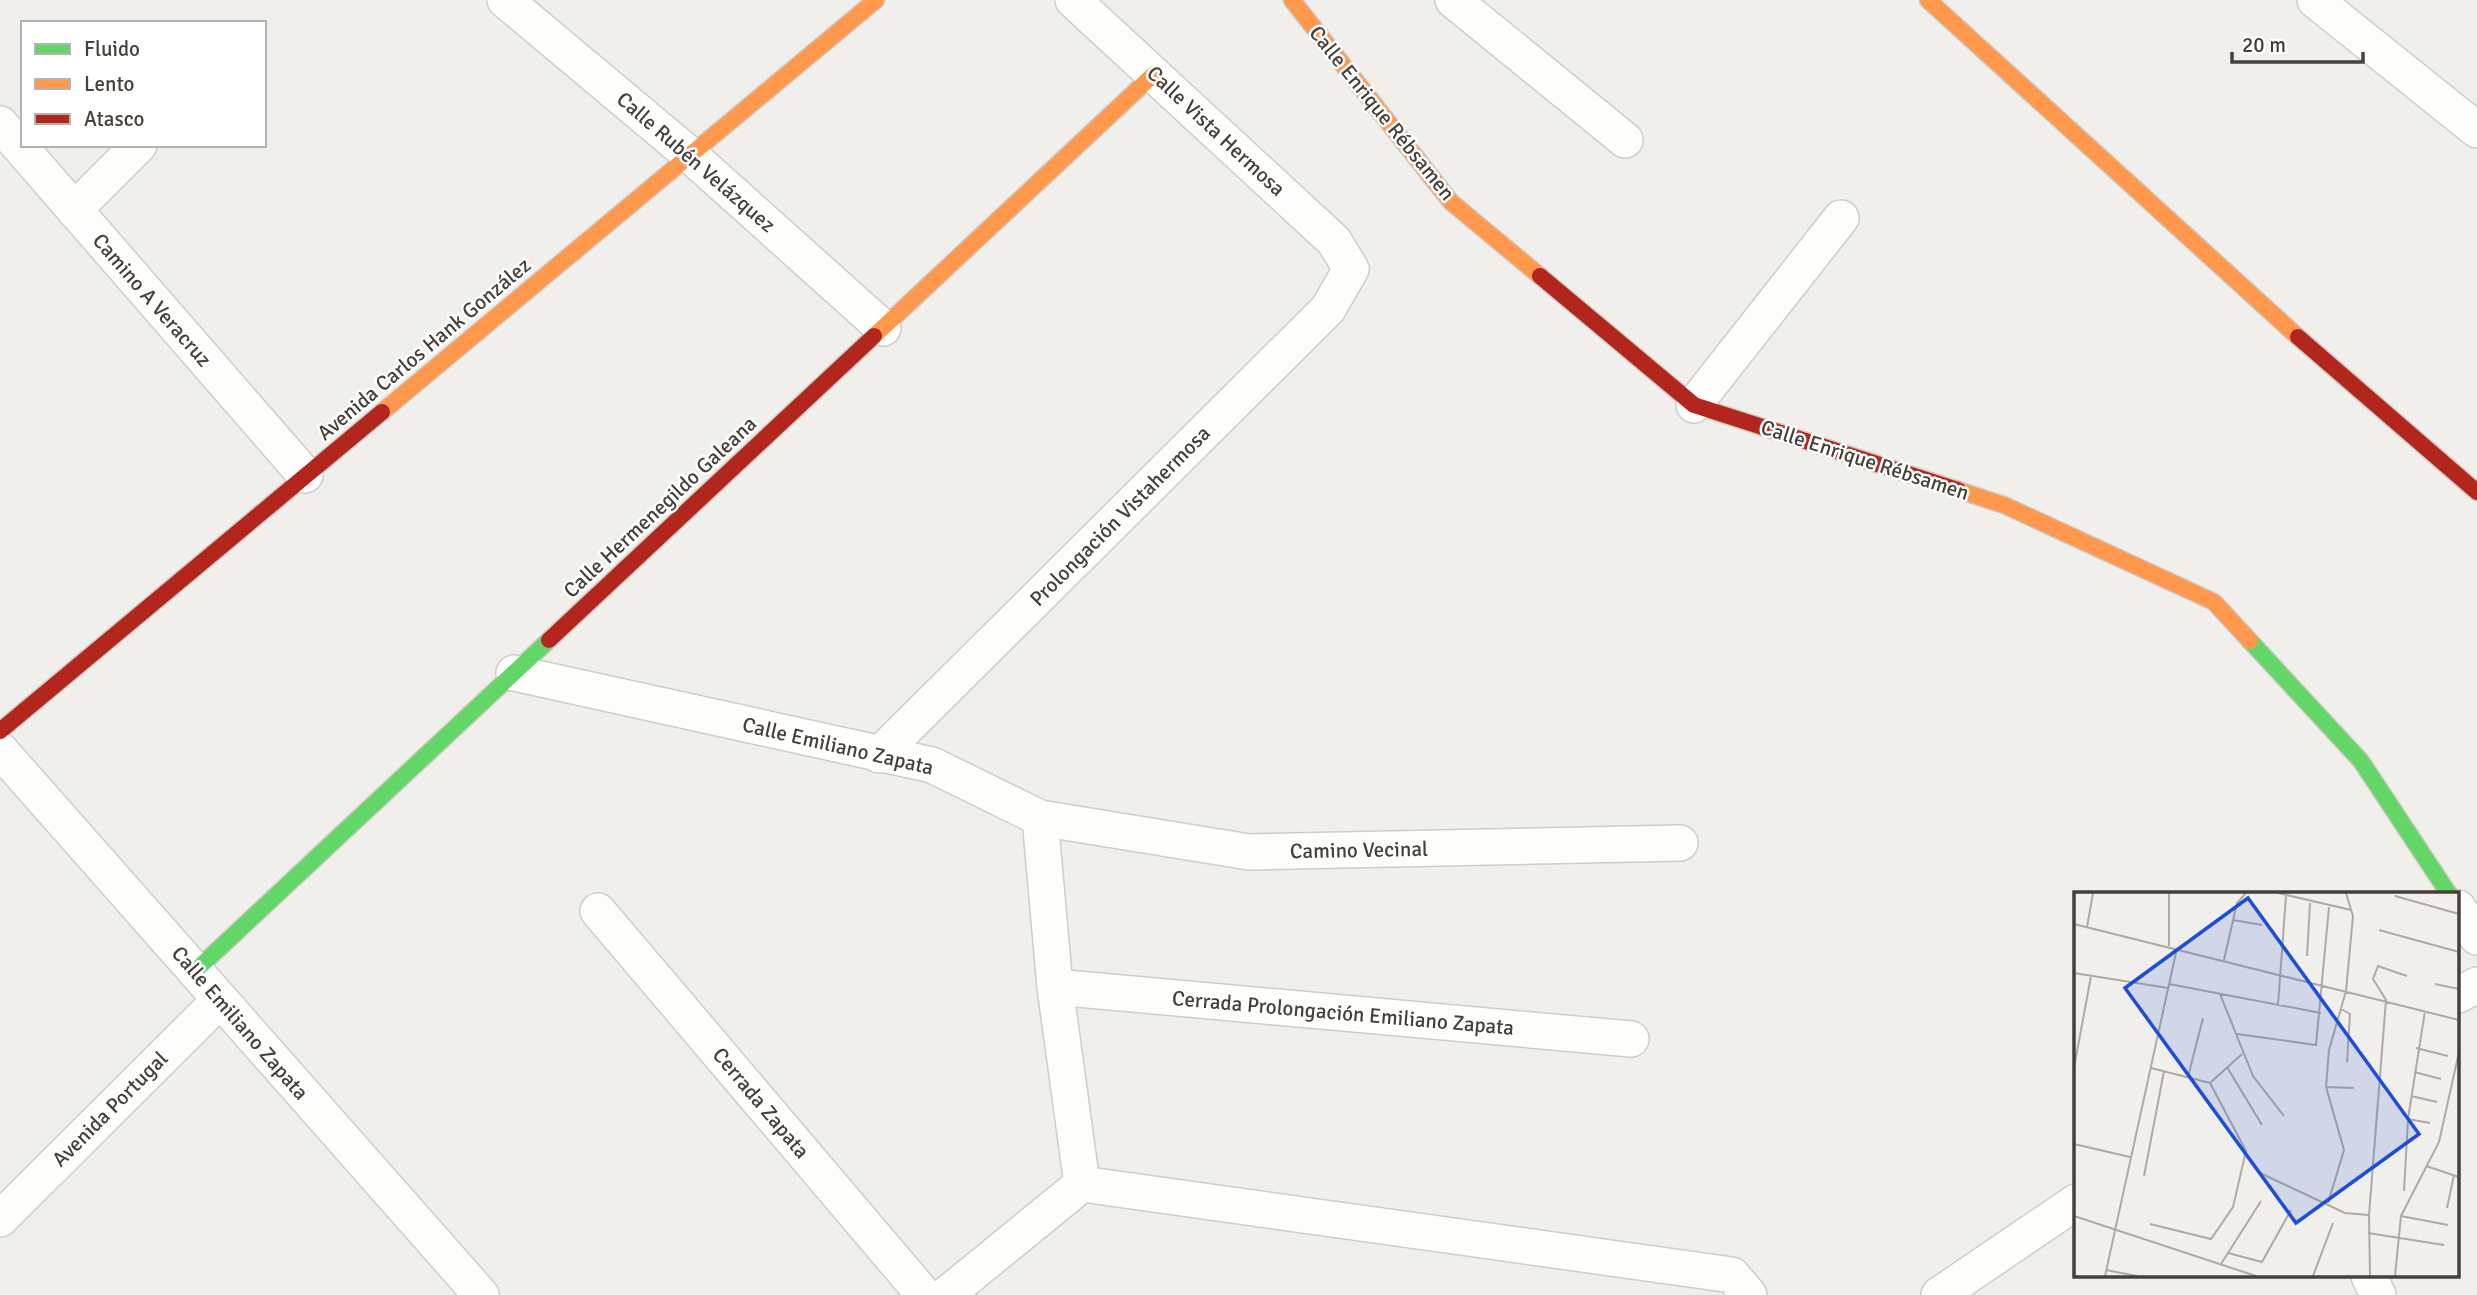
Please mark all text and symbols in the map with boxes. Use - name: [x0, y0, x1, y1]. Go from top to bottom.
- street label: Calle Enrique Rébsamen: [1303, 20, 1461, 206]
- legend: [21, 21, 266, 147]
- scale bar: [2232, 21, 2363, 65]
- text: 20 m: [2242, 32, 2286, 58]
- text: Fluido: [84, 36, 140, 62]
- street label: Calle Vista Hermosa: [1141, 60, 1291, 202]
- text: Lento: [84, 71, 134, 97]
- street label: Calle Rubén Velázquez: [611, 86, 781, 238]
- text: Atasco: [84, 106, 144, 132]
- street label: Camino A Veracruz: [87, 228, 217, 372]
- street label: Avenida Carlos Hank González: [312, 252, 536, 446]
- street label: Calle Hermenegildo Galeana: [558, 411, 762, 603]
- street label: Calle Enrique Rébsamen: [1758, 414, 1972, 506]
- street label: Prolongación Vistahermosa: [1024, 420, 1216, 612]
- street label: Calle Emiliano Zapata: [740, 711, 936, 781]
- street label: Camino Vecinal: [1290, 836, 1428, 864]
- inset map: [2074, 892, 2460, 1278]
- street label: Calle Emiliano Zapata: [166, 941, 314, 1105]
- street label: Cerrada Prolongación Emiliano Zapata: [1171, 985, 1515, 1041]
- street label: Cerrada Zapata: [707, 1042, 815, 1164]
- street label: Avenida Portugal: [47, 1046, 173, 1172]

